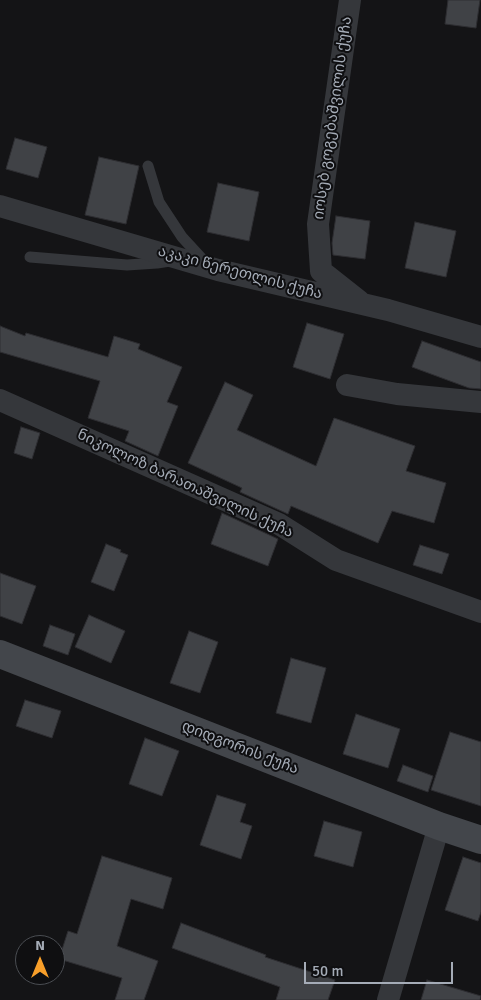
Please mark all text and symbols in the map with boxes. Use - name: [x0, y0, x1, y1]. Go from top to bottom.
- street label: იოსებ გოგებაშვილის ქუჩა: [310, 15, 356, 221]
- street label: აკაკი წერეთლის ქუჩა: [156, 242, 324, 304]
- street label: ნიკოლოზ ბარათაშვილის ქუჩა: [74, 426, 296, 542]
- street label: დიდგორის ქუჩა: [179, 717, 301, 779]
- north arrow: [15, 935, 65, 985]
- text: N: [35, 937, 45, 954]
- scale bar: [306, 952, 455, 984]
- text: 50 m: [312, 962, 343, 980]

